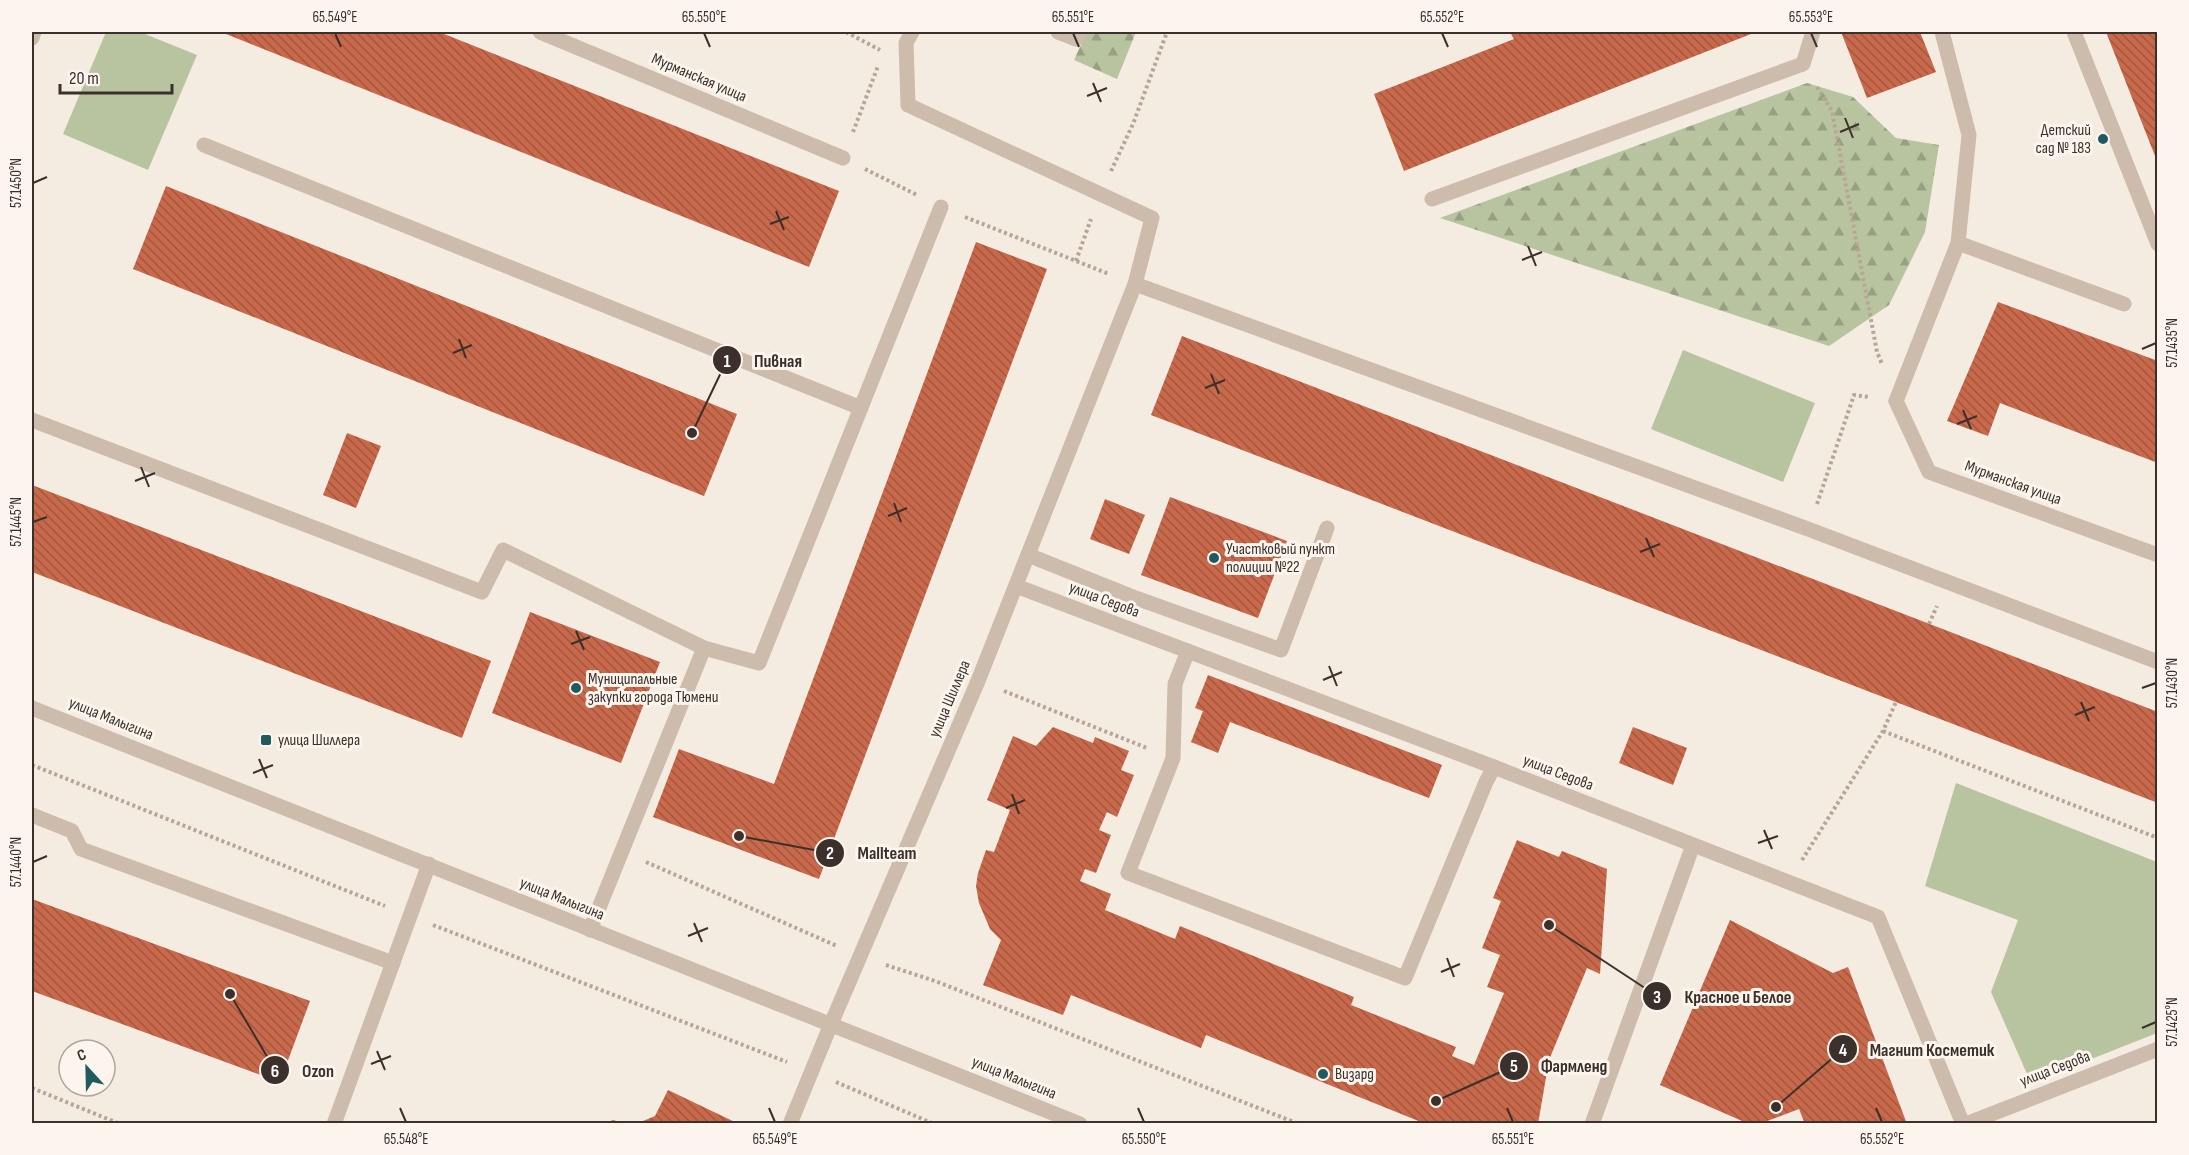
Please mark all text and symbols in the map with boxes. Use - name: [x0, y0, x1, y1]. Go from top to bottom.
- text: 65.549°E: [313, 8, 357, 27]
- text: 65.550°E: [682, 8, 726, 27]
- text: 65.551°E: [1052, 8, 1094, 27]
- text: 65.552°E: [1420, 8, 1464, 27]
- text: 65.553°E: [1789, 8, 1833, 27]
- street label: Мурманская улица: [649, 49, 749, 107]
- scale bar: [60, 57, 172, 95]
- text: 20 m: [69, 68, 99, 89]
- place label: Детский сад № 183: [2036, 121, 2091, 158]
- marker: Детский сад № 183: [2096, 132, 2110, 146]
- text: 57.1450°N: [7, 158, 26, 208]
- text: 57.1435°N: [2163, 318, 2182, 368]
- callout: Пивная: [712, 342, 814, 378]
- text: 1: [723, 351, 731, 372]
- text: Пивная: [754, 351, 802, 372]
- street label: Мурманская улица: [1962, 457, 2064, 509]
- text: 57.1445°N: [7, 497, 26, 547]
- place label: Участковый пункт полиции №22: [1226, 540, 1335, 577]
- marker: Участковый пункт полиции №22: [1207, 551, 1221, 565]
- street label: улица Седова: [1066, 578, 1142, 622]
- street label: улица Шиллера: [925, 657, 975, 741]
- text: 57.1430°N: [2163, 658, 2182, 708]
- place label: Муниципальные закупки города Тюмени: [588, 670, 718, 707]
- marker: Муниципальные закупки города Тюмени: [569, 681, 583, 695]
- street label: улица Малыгина: [66, 693, 156, 745]
- place label: улица Шиллера: [278, 731, 360, 750]
- marker: улица Шиллера: [259, 733, 273, 747]
- street label: улица Седова: [1520, 751, 1596, 795]
- callout: Mallteam: [815, 835, 928, 871]
- text: 57.1440°N: [7, 837, 26, 887]
- text: 2: [826, 843, 834, 864]
- text: Mallteam: [858, 843, 917, 864]
- street label: улица Малыгина: [517, 873, 607, 925]
- callout: Красное и Белое: [1642, 978, 1803, 1014]
- text: 3: [1653, 987, 1661, 1008]
- text: Красное и Белое: [1685, 987, 1792, 1008]
- text: 57.1425°N: [2163, 997, 2182, 1047]
- callout: Магнит Косметик: [1828, 1031, 2007, 1067]
- north arrow: [57, 1038, 117, 1098]
- text: 4: [1839, 1040, 1848, 1061]
- text: Магнит Косметик: [1870, 1040, 1995, 1061]
- text: С: [75, 1045, 89, 1066]
- street label: улица Седова: [2017, 1047, 2093, 1091]
- callout: Фармленд: [1499, 1048, 1620, 1084]
- callout: Ozon: [260, 1052, 346, 1088]
- street label: улица Малыгина: [969, 1052, 1059, 1104]
- text: 5: [1510, 1056, 1518, 1077]
- text: Фармленд: [1541, 1056, 1607, 1077]
- text: 6: [271, 1061, 279, 1082]
- text: Ozon: [302, 1061, 334, 1082]
- place label: Визард: [1335, 1065, 1374, 1084]
- marker: Визард: [1316, 1067, 1330, 1081]
- text: 65.548°E: [384, 1130, 428, 1149]
- text: 65.549°E: [753, 1130, 797, 1149]
- text: 65.550°E: [1122, 1130, 1166, 1149]
- text: 65.551°E: [1492, 1130, 1534, 1149]
- text: 65.552°E: [1860, 1130, 1904, 1149]

